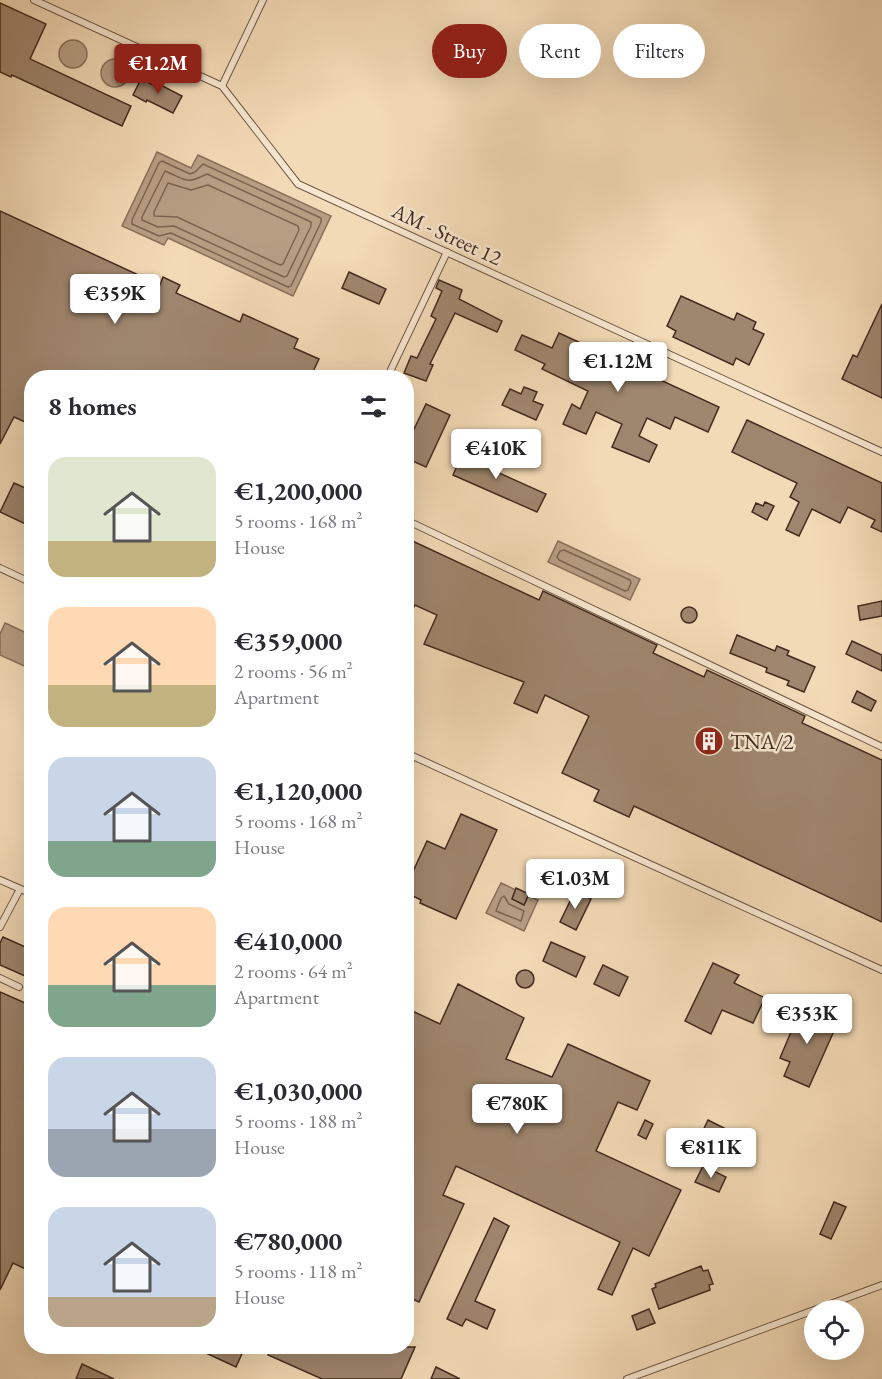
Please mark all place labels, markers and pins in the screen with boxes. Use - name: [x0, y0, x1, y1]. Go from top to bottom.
- pin: €1.2M: [116, 44, 200, 95]
- pin: €359K: [73, 274, 157, 325]
- pin: €1.12M: [569, 342, 667, 393]
- pin: €410K: [454, 429, 538, 480]
- building icon: TNA/2: [693, 725, 725, 757]
- place label: TNA/2: [730, 728, 794, 755]
- pin: €1.03M: [526, 859, 624, 910]
- pin: €353K: [765, 994, 849, 1045]
- pin: €780K: [475, 1084, 559, 1135]
- pin: €811K: [669, 1128, 753, 1179]

